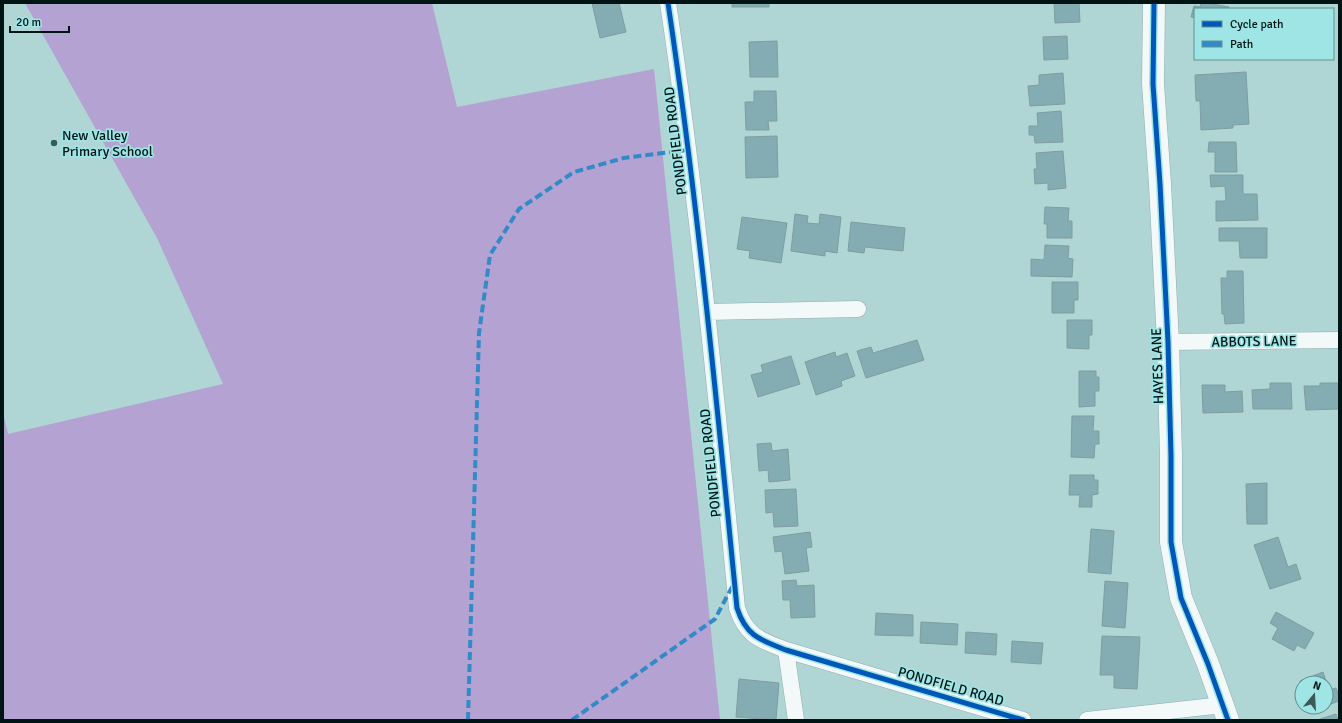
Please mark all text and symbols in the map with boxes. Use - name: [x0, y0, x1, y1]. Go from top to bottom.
- scale bar: [10, 8, 69, 34]
- legend: [1194, 8, 1334, 60]
- text: 20 m: [16, 15, 41, 30]
- text: Cycle path: [1230, 17, 1283, 32]
- text: Path: [1230, 37, 1253, 52]
- street label: PONDFIELD ROAD: [660, 86, 691, 196]
- place label: New Valley Primary School: [62, 127, 153, 160]
- marker: New Valley Primary School: [49, 138, 59, 148]
- street label: HAYES LANE: [1148, 328, 1167, 404]
- street label: ABBOTS LANE: [1211, 332, 1297, 351]
- street label: PONDFIELD ROAD: [696, 408, 725, 518]
- street label: PONDFIELD ROAD: [896, 663, 1006, 710]
- north arrow: [1294, 675, 1334, 715]
- text: N: [1311, 679, 1323, 693]

